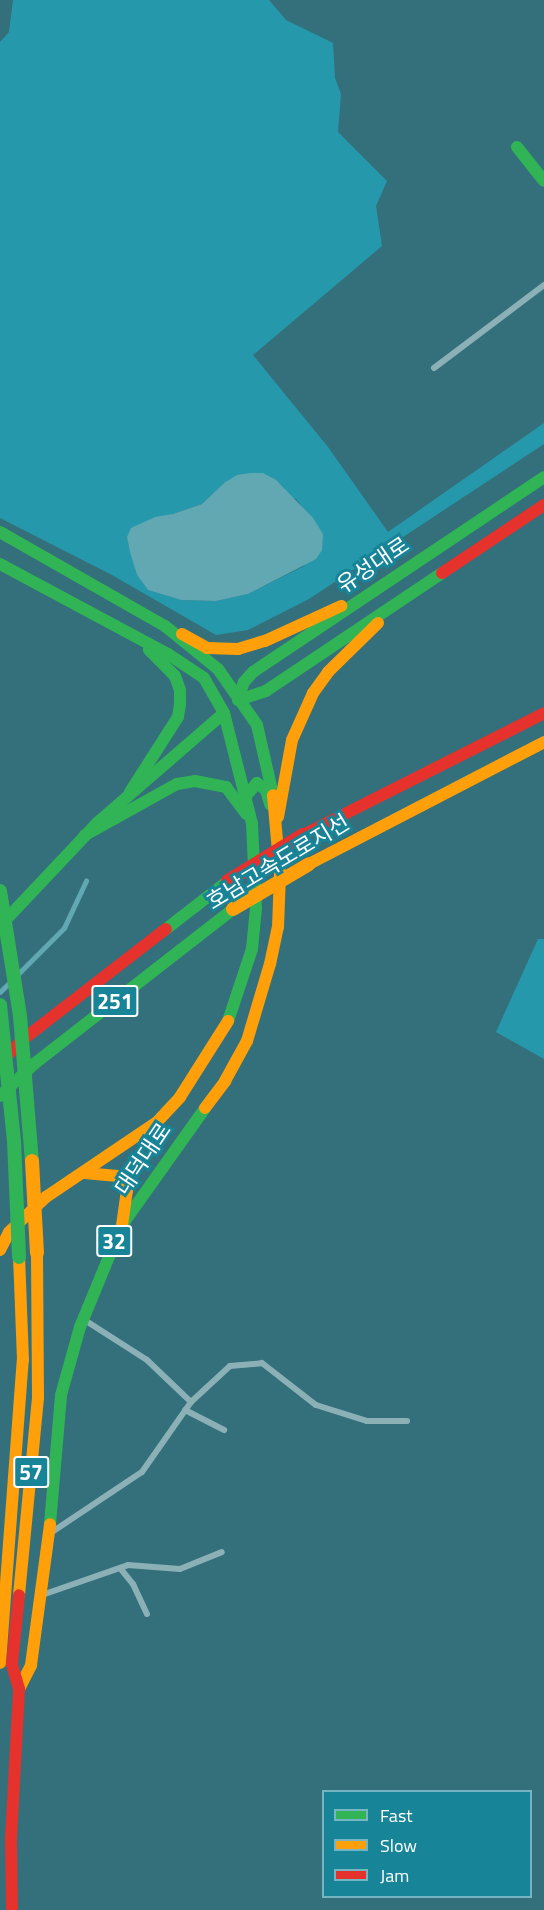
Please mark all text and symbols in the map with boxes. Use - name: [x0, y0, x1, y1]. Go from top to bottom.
- street label: 유성대로: [332, 531, 414, 599]
- street label: 호남고속도로지선: [202, 809, 354, 915]
- road number: 251: [91, 983, 139, 1019]
- street label: 대덕대로: [109, 1118, 177, 1200]
- road number: 32: [96, 1223, 132, 1259]
- road number: 57: [13, 1454, 49, 1490]
- legend: [322, 1790, 532, 1898]
- text: Fast: [380, 1802, 413, 1829]
- text: Slow: [380, 1832, 417, 1859]
- text: Jam: [380, 1862, 409, 1889]

